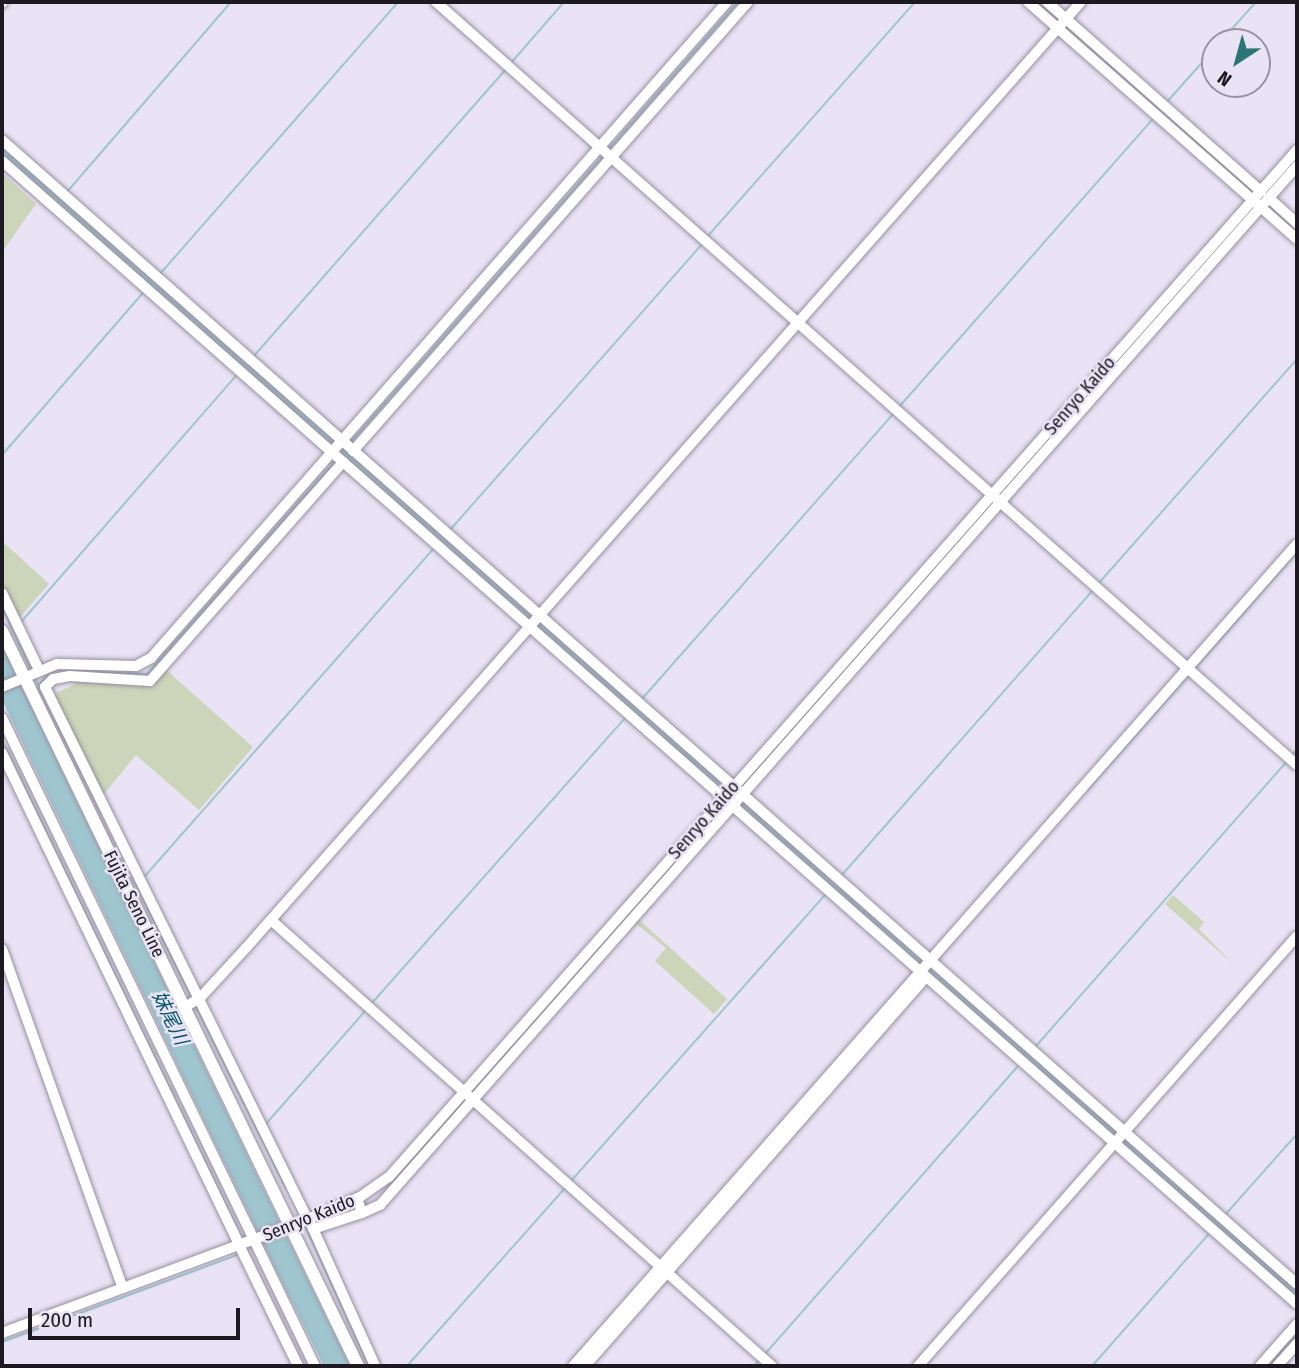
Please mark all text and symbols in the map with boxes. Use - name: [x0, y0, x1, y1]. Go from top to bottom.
- north arrow: [1201, 28, 1271, 98]
- text: N: [1213, 66, 1236, 91]
- street label: Senryo Kaido: [1040, 352, 1120, 440]
- street label: Senryo Kaido: [664, 776, 744, 864]
- street label: Fujita Seno Line: [99, 847, 169, 961]
- water label: 妹尾川: [147, 987, 193, 1049]
- street label: Senryo Kaido: [260, 1190, 358, 1246]
- scale bar: [32, 1294, 243, 1338]
- text: 200 m: [41, 1307, 93, 1333]

